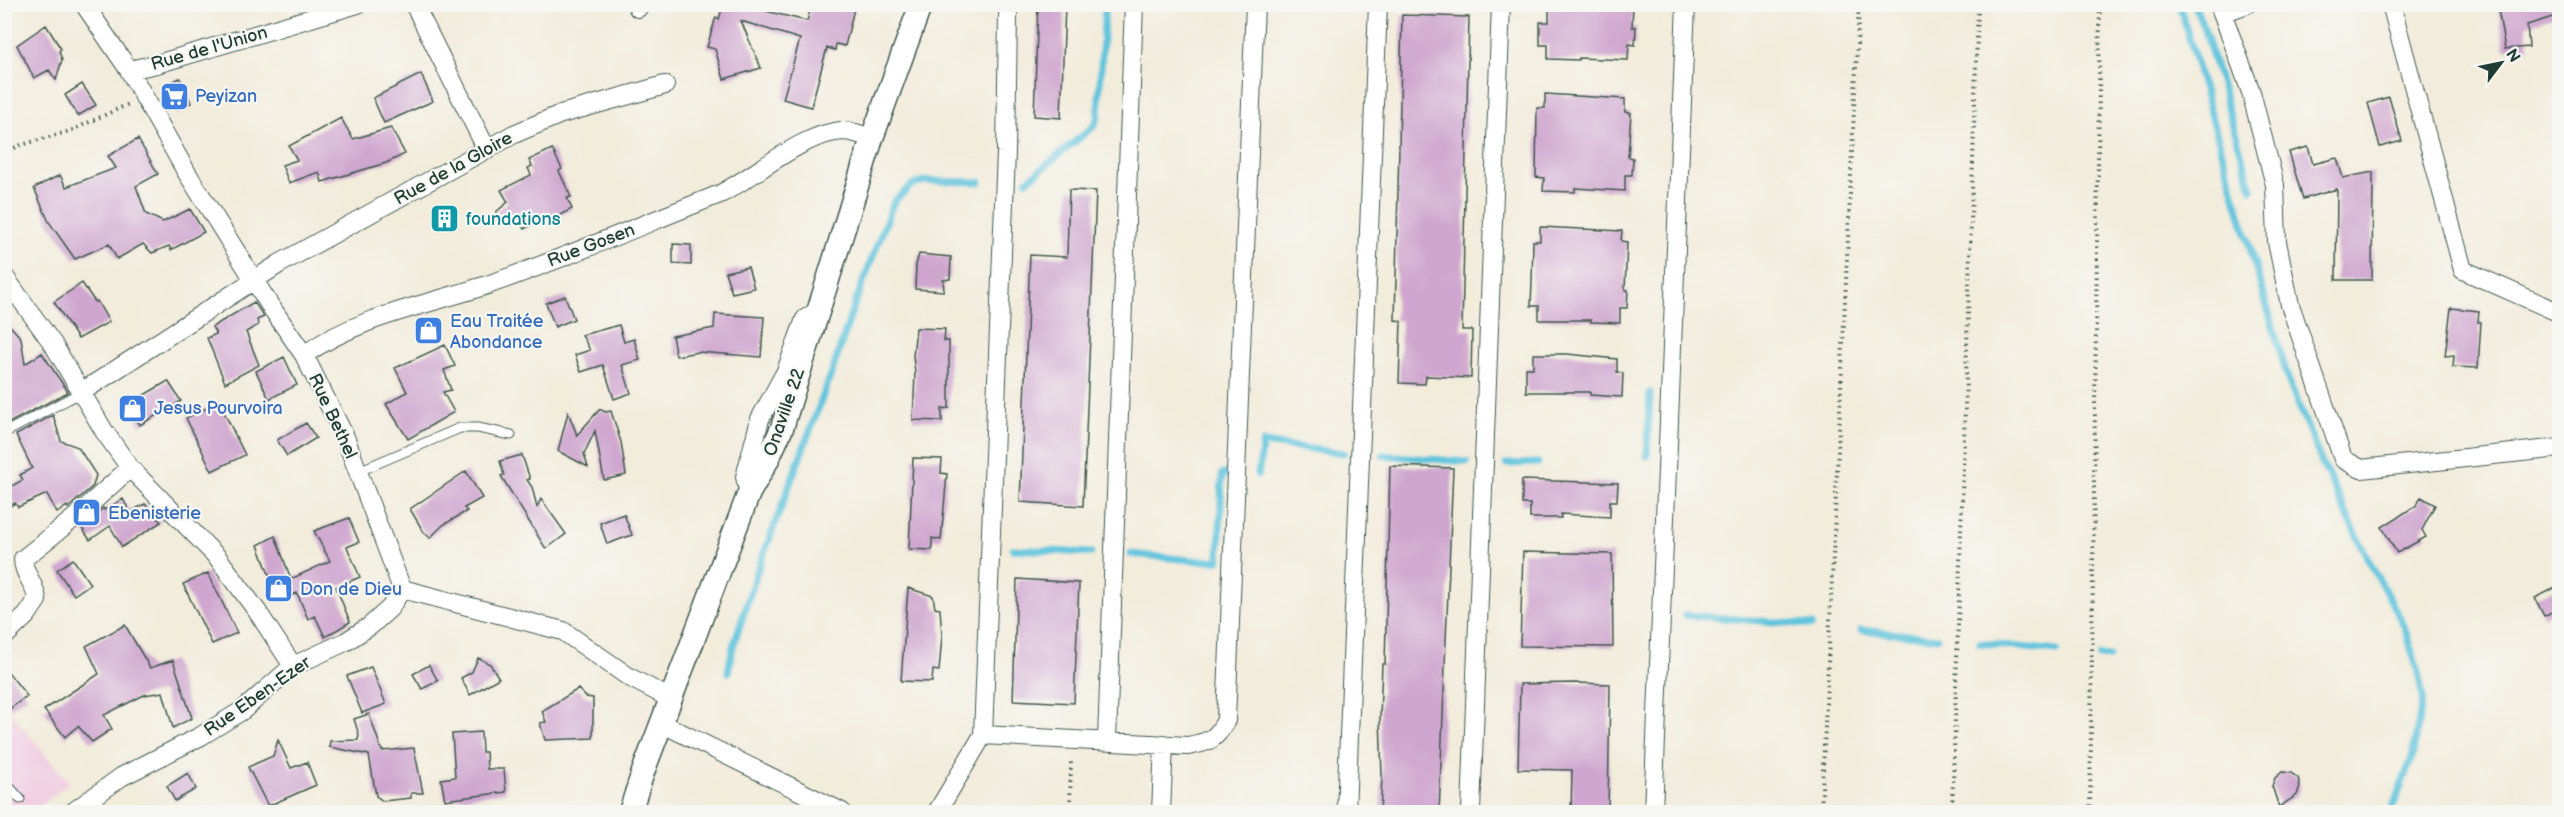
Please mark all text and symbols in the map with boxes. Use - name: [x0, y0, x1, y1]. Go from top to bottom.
- street label: Rue de l'Union: [148, 22, 270, 75]
- north arrow: [2471, 33, 2531, 93]
- text: N: [2501, 46, 2524, 66]
- supermarket icon: Peyizan: [158, 80, 190, 112]
- place label: Peyizan: [195, 86, 257, 107]
- street label: Rue de la Gloire: [391, 127, 516, 210]
- building icon: foundations: [429, 203, 461, 235]
- place label: foundations: [466, 209, 561, 230]
- street label: Rue Gosen: [545, 219, 638, 272]
- place label: Eau Traitée Abondance: [450, 311, 544, 353]
- shop icon: Eau Traitée Abondance: [413, 315, 445, 347]
- street label: Onaville 22: [760, 365, 809, 459]
- street label: Rue Bethel: [304, 370, 361, 462]
- shop icon: Jesus Pourvoira: [117, 392, 149, 424]
- place label: Jesus Pourvoira: [154, 398, 283, 419]
- shop icon: Ebenisterie: [71, 497, 103, 529]
- place label: Ebenisterie: [108, 503, 201, 524]
- shop icon: Don de Dieu: [263, 573, 295, 605]
- place label: Don de Dieu: [300, 579, 402, 600]
- street label: Rue Eben-Ezer: [200, 652, 315, 741]

